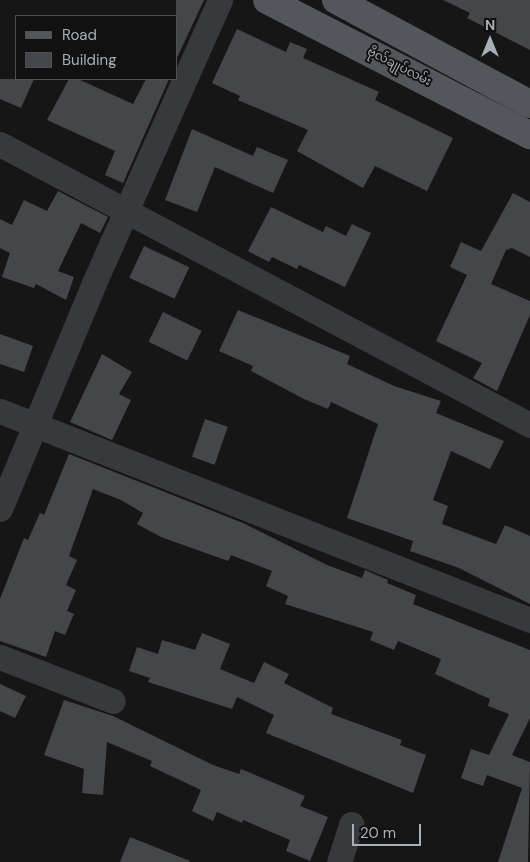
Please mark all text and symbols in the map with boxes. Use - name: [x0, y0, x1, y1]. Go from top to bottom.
- legend: [15, 15, 178, 80]
- north arrow: [465, 15, 515, 65]
- text: N: [485, 16, 495, 34]
- text: Road: [62, 25, 97, 45]
- street label: ဗိုလ်ချုပ်လမ်း: [365, 45, 433, 89]
- text: Building: [62, 50, 117, 70]
- scale bar: [355, 814, 424, 846]
- text: 20 m: [360, 823, 396, 843]

